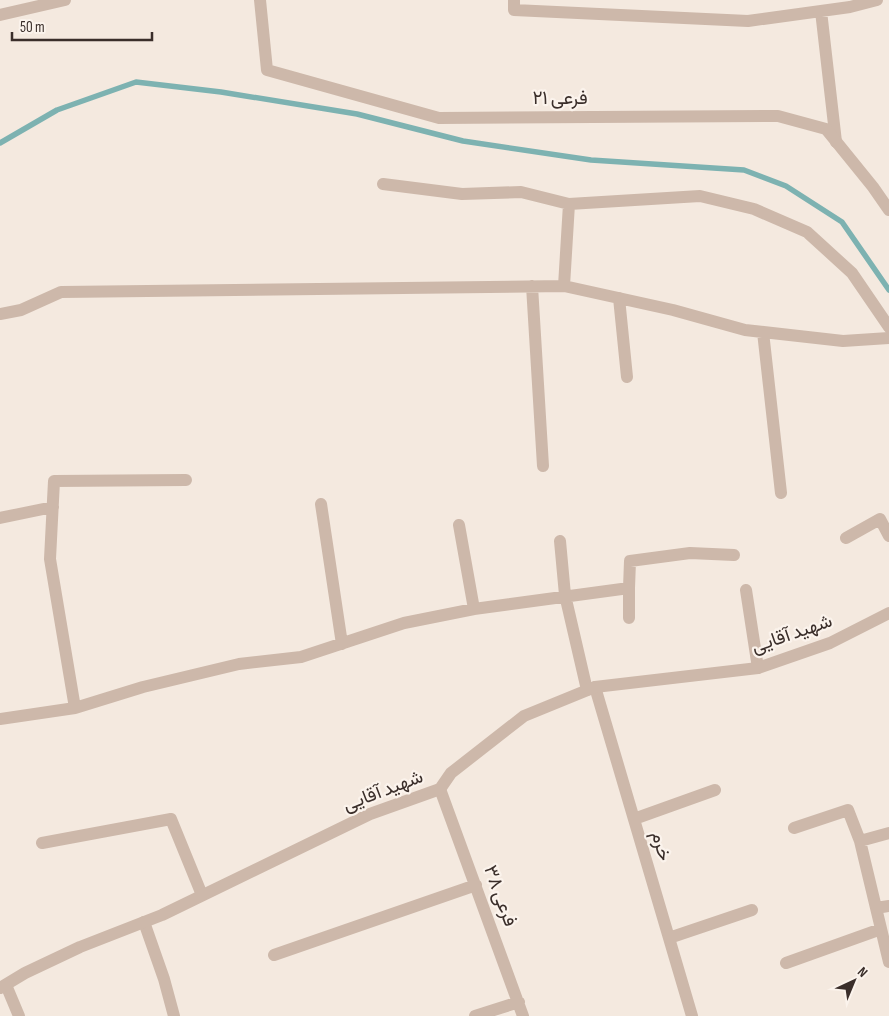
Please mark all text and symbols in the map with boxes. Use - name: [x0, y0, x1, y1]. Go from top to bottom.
- scale bar: [12, 10, 152, 42]
- text: 50 m: [20, 18, 45, 37]
- street label: فرعی ۲۱: [532, 87, 588, 110]
- street label: شهید آقایی: [749, 609, 835, 659]
- street label: شهید آقایی: [340, 765, 426, 817]
- street label: خرم: [646, 828, 676, 864]
- street label: فرعی ۳۸: [478, 862, 522, 930]
- north arrow: [829, 956, 879, 1006]
- text: N: [854, 963, 871, 981]

